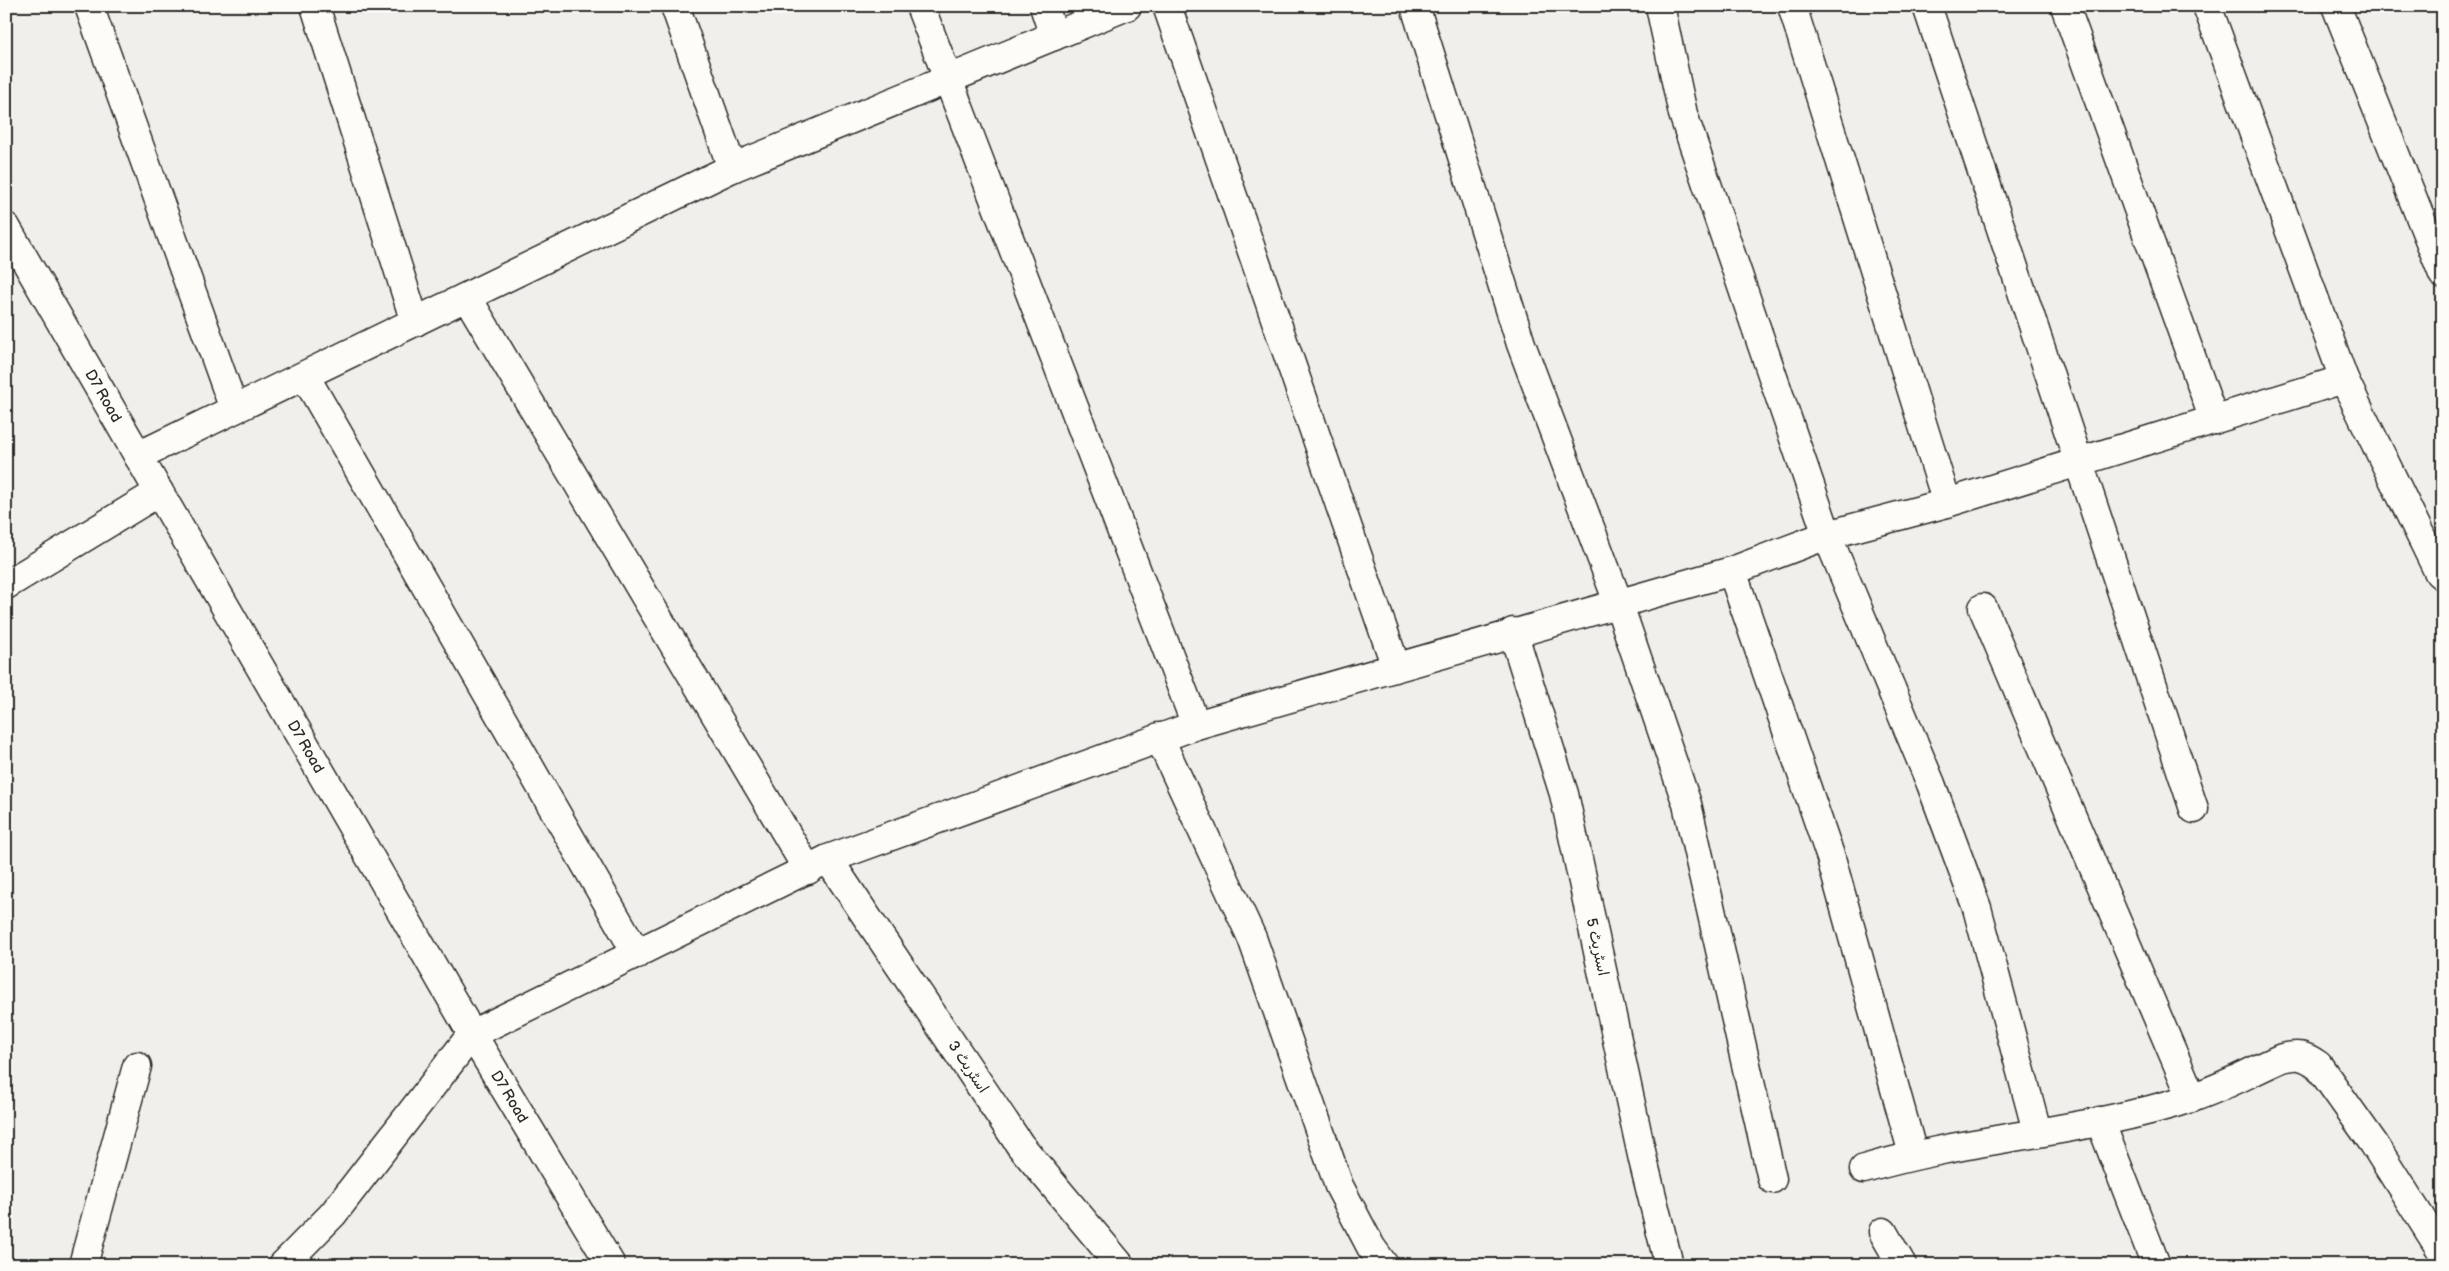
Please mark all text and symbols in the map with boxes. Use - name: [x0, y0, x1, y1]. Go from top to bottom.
- street label: D7 Road: [81, 366, 126, 426]
- street label: D7 Road: [283, 717, 329, 776]
- street label: اسٹریٹ 5: [1582, 916, 1612, 978]
- street label: اسٹریٹ 3: [944, 1037, 992, 1097]
- street label: D7 Road: [487, 1067, 533, 1126]

